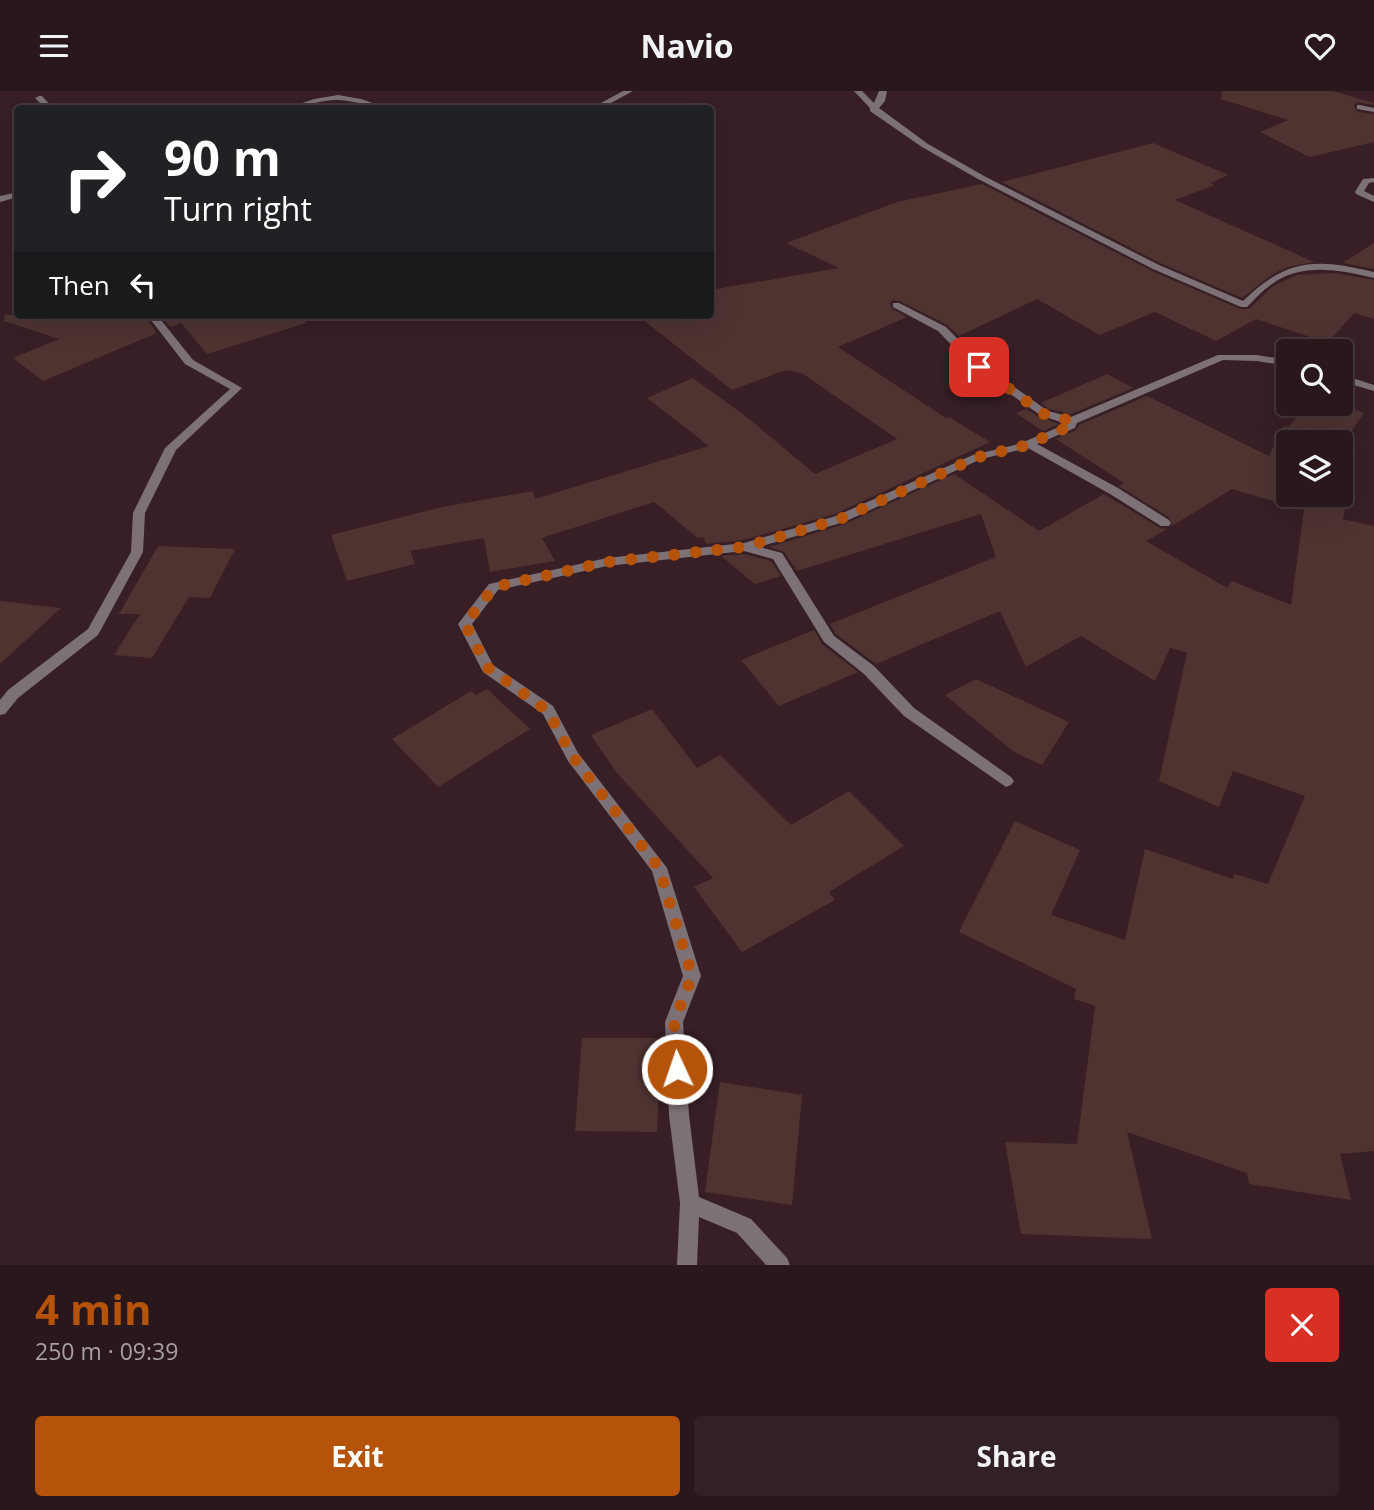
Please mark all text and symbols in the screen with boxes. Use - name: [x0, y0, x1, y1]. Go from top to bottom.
- text: Navio: [640, 24, 734, 67]
- icon: menu: [35, 27, 73, 65]
- icon: heart: [1301, 27, 1339, 65]
- text: 90 m: [164, 124, 281, 190]
- icon: right: [49, 133, 140, 224]
- text: Turn right: [164, 187, 312, 230]
- icon: left: [124, 266, 162, 304]
- text: Then: [49, 267, 110, 303]
- pin: [949, 337, 1009, 397]
- map controls: [1276, 339, 1353, 507]
- button: search: [1276, 339, 1353, 416]
- icon: arrive: [960, 348, 998, 386]
- button: layers: [1276, 430, 1353, 507]
- position arrow: [640, 1032, 714, 1106]
- text: 4 min: [35, 1280, 152, 1337]
- button: close: [1265, 1288, 1339, 1362]
- text: 250 m · 09:39: [35, 1335, 178, 1367]
- button: Exit: [35, 1416, 680, 1496]
- button: Share: [694, 1416, 1339, 1496]

